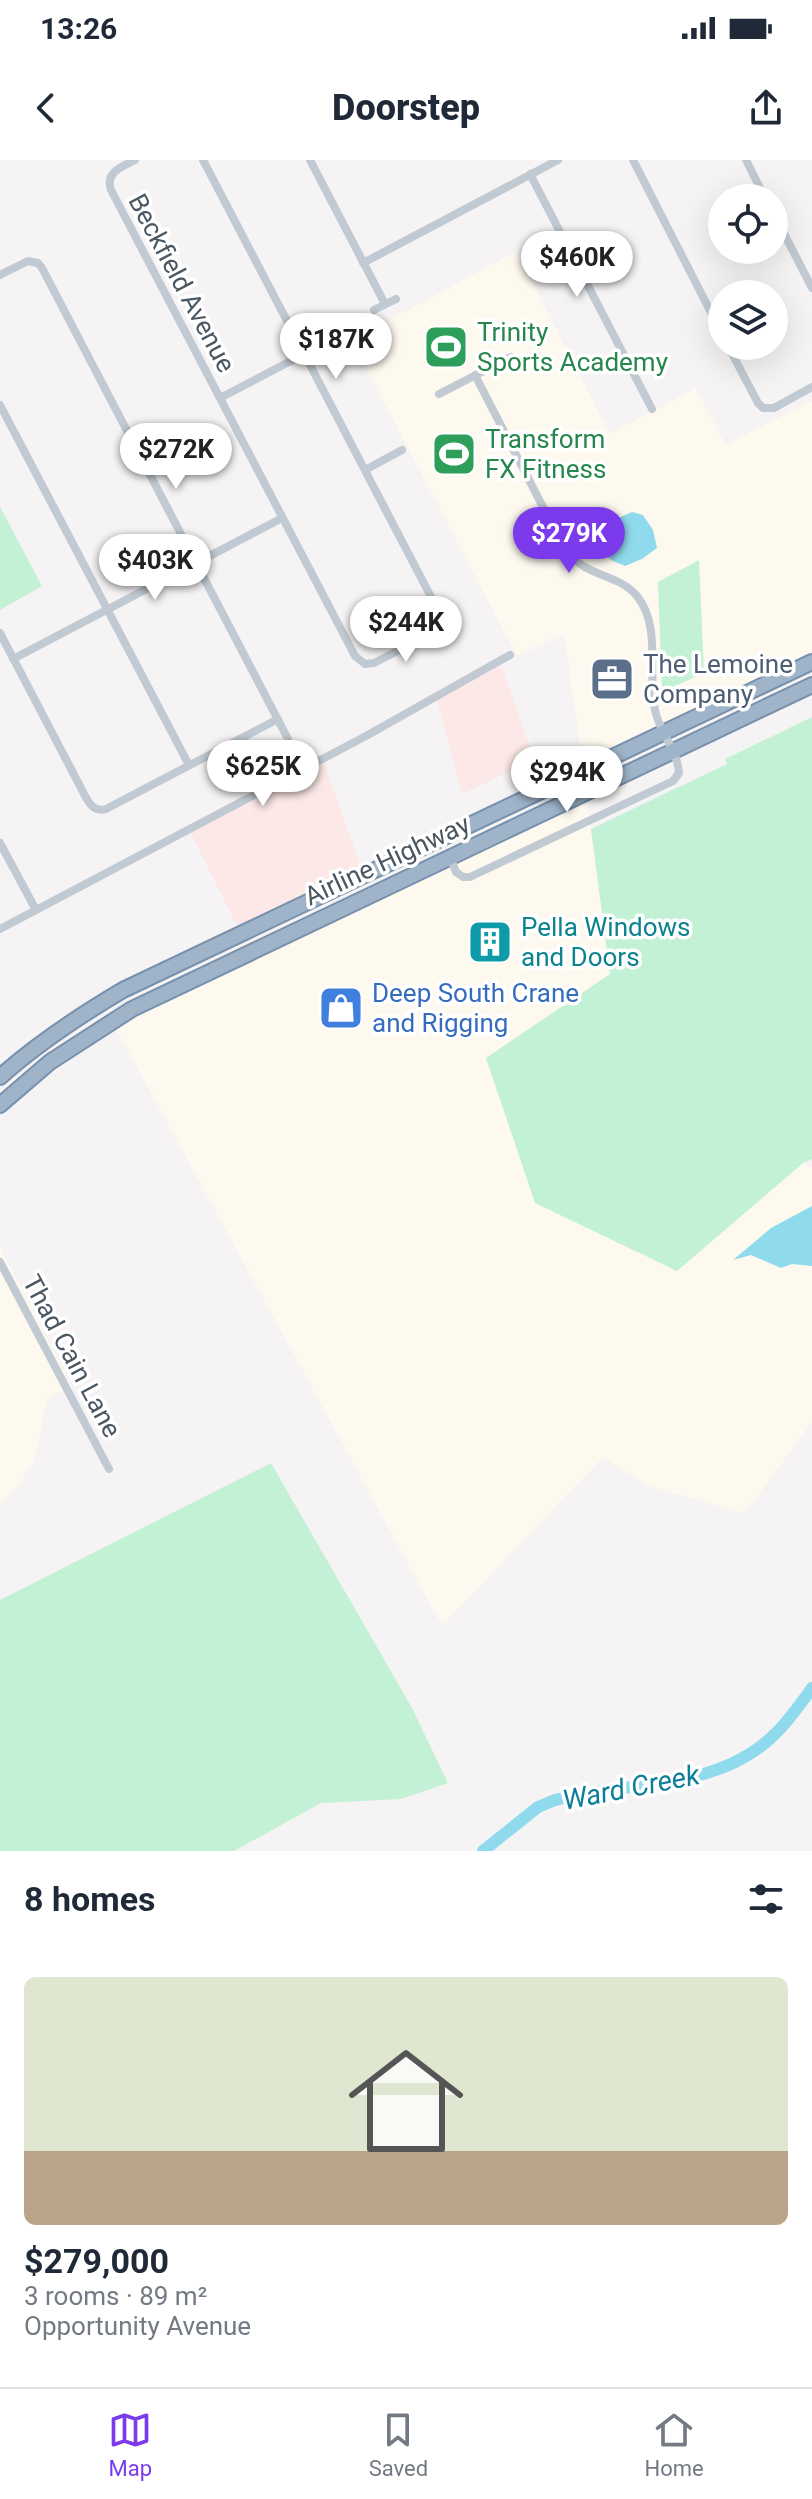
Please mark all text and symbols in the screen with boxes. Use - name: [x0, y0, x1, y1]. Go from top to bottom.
- text: 13:26: [40, 11, 117, 46]
- icon: back: [24, 86, 68, 130]
- icon: share: [744, 86, 788, 130]
- text: Doorstep: [332, 87, 480, 129]
- map controls: [708, 184, 788, 360]
- button: locate: [708, 184, 788, 264]
- street label: Beckfield Avenue: [122, 189, 242, 377]
- pin: $460K: [521, 231, 633, 299]
- text: $460K: [539, 242, 615, 272]
- button: layers: [708, 280, 788, 360]
- pin: $187K: [280, 313, 392, 381]
- place label: Trinity Sports Academy: [477, 317, 668, 377]
- sports icon: Trinity Sports Academy: [422, 323, 470, 371]
- text: $187K: [298, 324, 374, 354]
- pin: $272K: [120, 423, 232, 491]
- place label: Transform FX Fitness: [485, 424, 606, 484]
- sports icon: Transform FX Fitness: [430, 430, 478, 478]
- text: $272K: [138, 434, 214, 464]
- pin: $279K: [513, 507, 625, 575]
- text: $279K: [531, 518, 607, 548]
- pin: $403K: [99, 534, 211, 602]
- text: $403K: [117, 545, 193, 575]
- pin: $244K: [350, 596, 462, 664]
- text: $244K: [368, 607, 444, 637]
- place label: The Lemoine Company: [643, 649, 793, 709]
- office icon: The Lemoine Company: [588, 655, 636, 703]
- pin: $625K: [207, 740, 319, 808]
- pin: $294K: [511, 746, 623, 814]
- text: $625K: [225, 751, 301, 781]
- text: $294K: [529, 757, 605, 787]
- street label: Airline Highway: [300, 809, 474, 911]
- place label: Pella Windows and Doors: [521, 912, 690, 972]
- building icon: Pella Windows and Doors: [466, 918, 514, 966]
- place label: Deep South Crane and Rigging: [372, 978, 579, 1038]
- shop icon: Deep South Crane and Rigging: [317, 984, 365, 1032]
- street label: Thad Cain Lane: [17, 1270, 127, 1442]
- water label: Ward Creek: [560, 1758, 704, 1817]
- icon: filters: [744, 1877, 788, 1921]
- text: 8 homes: [24, 1879, 155, 1919]
- icon: home: [334, 2029, 478, 2173]
- text: $279,000: [24, 2241, 169, 2281]
- text: 3 rooms · 89 m²: [24, 2281, 207, 2311]
- text: Opportunity Avenue: [24, 2311, 251, 2341]
- tab: Map: [108, 2408, 152, 2481]
- tab: Saved: [369, 2408, 428, 2481]
- tab: Home: [645, 2408, 704, 2481]

